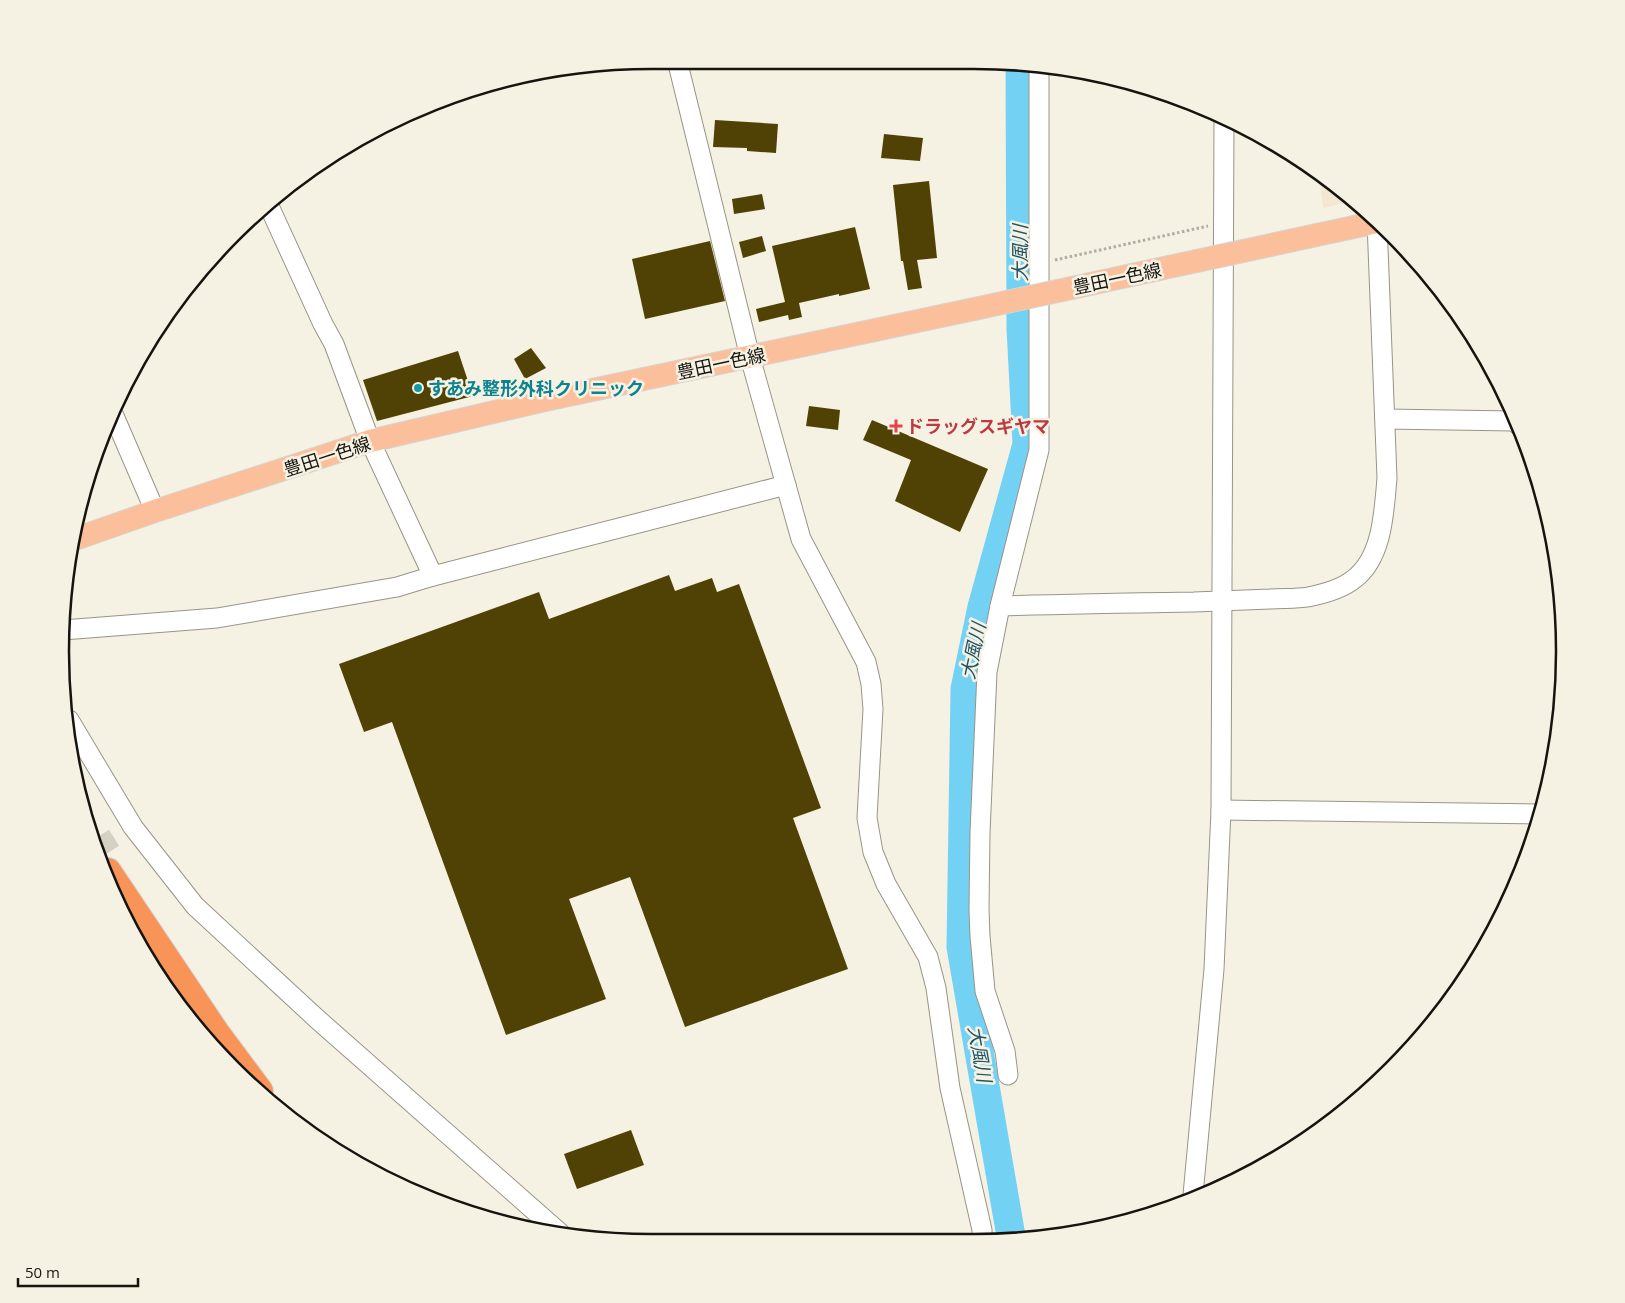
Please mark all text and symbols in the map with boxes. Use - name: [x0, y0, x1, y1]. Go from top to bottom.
- water label: 大風川: [1007, 223, 1033, 282]
- street label: 豊田一色線: [1070, 257, 1164, 299]
- street label: 豊田一色線: [674, 342, 768, 384]
- place label: すあみ整形外科クリニック: [428, 376, 644, 400]
- marker: すあみ整形外科クリニック: [412, 382, 424, 394]
- place label: ドラッグスギヤマ: [906, 414, 1050, 438]
- marker: ドラッグスギヤマ: [890, 420, 902, 432]
- street label: 豊田一色線: [280, 431, 374, 481]
- water label: 大風川: [954, 618, 992, 682]
- water label: 大風川: [962, 1024, 998, 1086]
- scale bar: [18, 1256, 138, 1288]
- text: 50 m: [25, 1262, 60, 1282]

